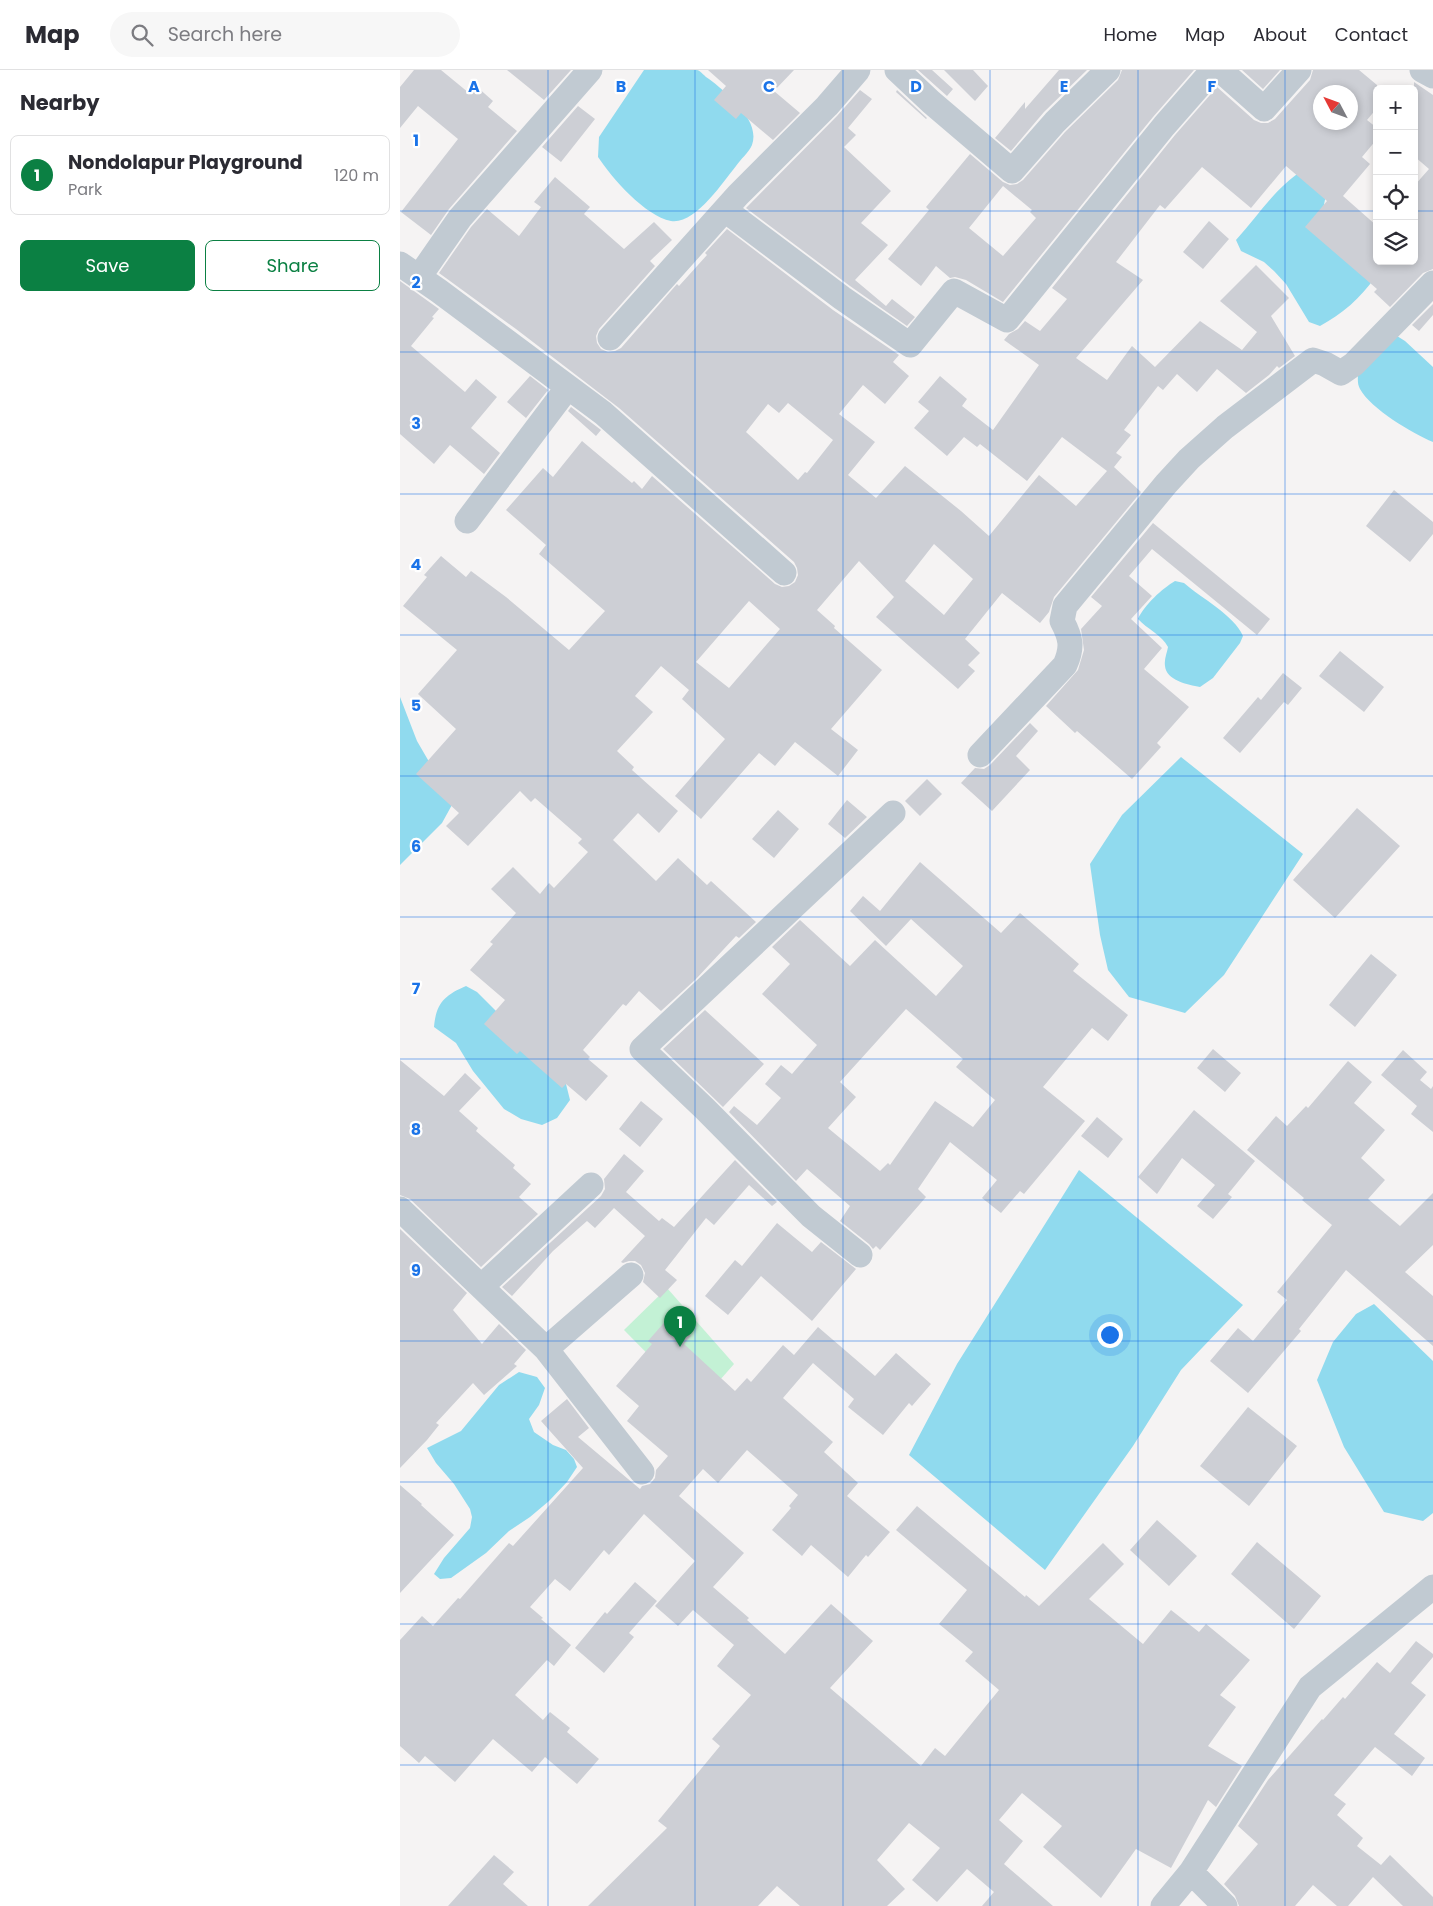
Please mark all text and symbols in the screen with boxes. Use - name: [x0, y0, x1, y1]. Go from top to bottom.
- search box: [110, 12, 460, 57]
- text: Map: [25, 18, 80, 51]
- icon: search: [128, 21, 156, 49]
- text: Search here: [168, 21, 282, 48]
- text: Home: [1103, 22, 1157, 47]
- text: Map: [1185, 22, 1225, 47]
- text: About: [1253, 22, 1307, 47]
- text: Contact: [1335, 22, 1408, 47]
- text: A: [468, 75, 480, 98]
- text: B: [616, 75, 626, 98]
- text: C: [763, 75, 775, 98]
- text: D: [910, 75, 922, 98]
- text: E: [1060, 75, 1068, 98]
- text: F: [1208, 75, 1217, 98]
- north arrow: [1313, 85, 1358, 130]
- map controls: [1373, 85, 1418, 265]
- button: +: [1373, 85, 1418, 130]
- text: Nearby: [20, 88, 100, 117]
- text: 1: [413, 129, 419, 152]
- button: −: [1373, 130, 1418, 175]
- text: Nondolapur Playground: [68, 149, 303, 176]
- text: 1: [34, 164, 40, 187]
- text: 120 m: [334, 164, 379, 187]
- button: locate: [1373, 175, 1418, 220]
- text: Park: [68, 178, 102, 201]
- button: layers: [1373, 220, 1418, 265]
- button: Save: [20, 240, 195, 291]
- button: Share: [205, 240, 380, 291]
- text: 2: [411, 271, 421, 294]
- text: 3: [411, 412, 421, 435]
- text: 4: [411, 553, 422, 576]
- text: 5: [411, 694, 421, 717]
- text: 6: [411, 835, 421, 858]
- text: 7: [412, 977, 421, 1000]
- text: 8: [411, 1118, 421, 1141]
- text: 9: [411, 1259, 421, 1282]
- pin: 1: [664, 1306, 696, 1347]
- your location: [1097, 1322, 1123, 1348]

